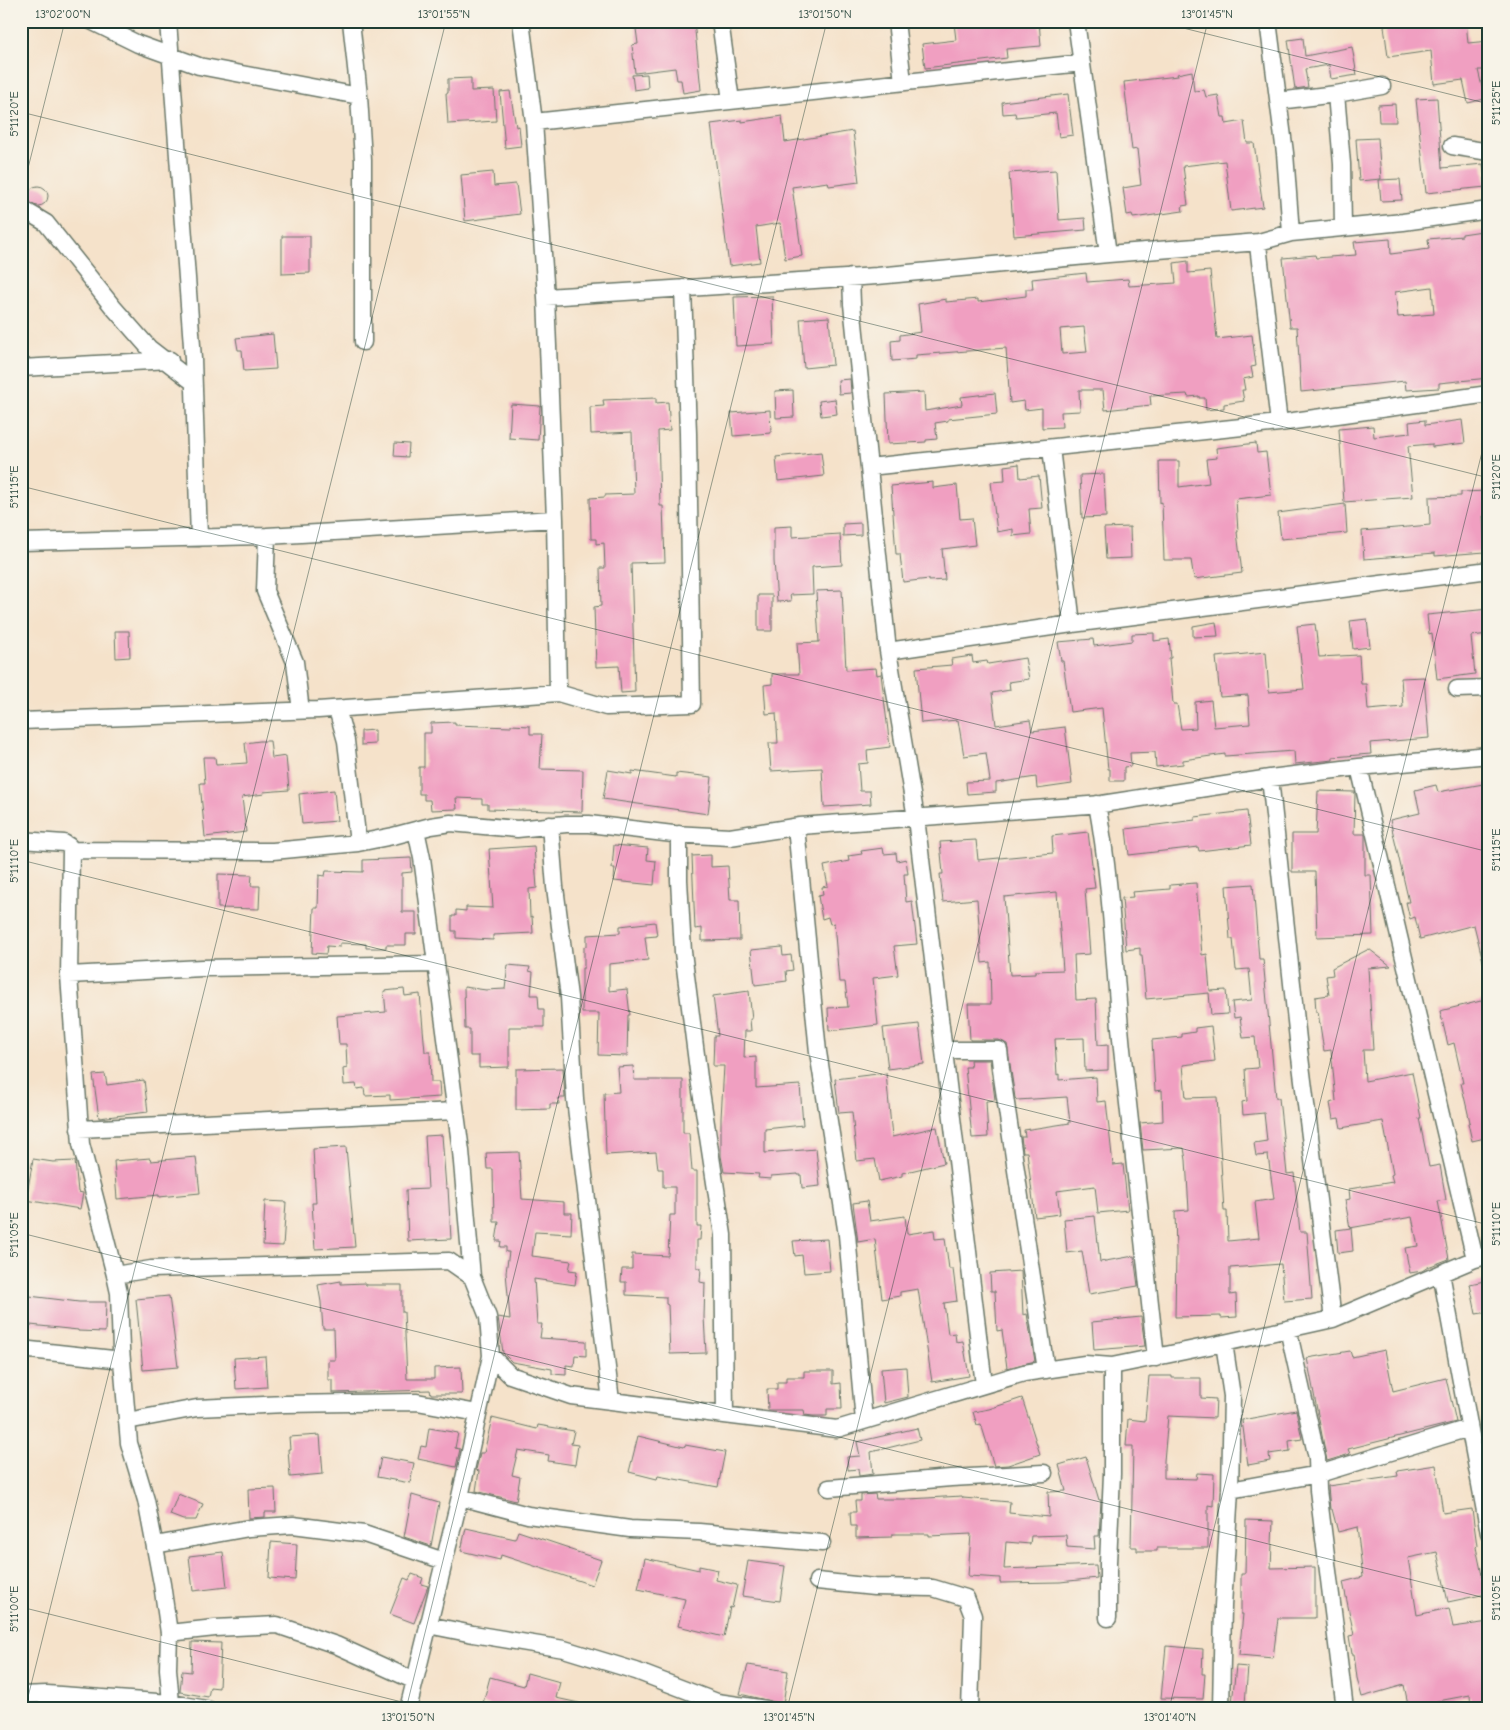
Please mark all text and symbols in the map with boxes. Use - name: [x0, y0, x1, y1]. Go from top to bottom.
- text: 13°02'00"N: [35, 7, 91, 21]
- text: 13°01'55"N: [418, 7, 470, 21]
- text: 13°01'50"N: [798, 7, 852, 21]
- text: 13°01'45"N: [1181, 7, 1233, 21]
- text: 5°11'25"E: [1489, 81, 1503, 125]
- text: 5°11'20"E: [7, 91, 21, 137]
- text: 5°11'20"E: [1489, 454, 1503, 500]
- text: 5°11'15"E: [7, 465, 21, 509]
- text: 5°11'15"E: [1489, 828, 1503, 872]
- text: 5°11'10"E: [7, 839, 21, 883]
- text: 5°11'10"E: [1489, 1202, 1503, 1246]
- text: 5°11'05"E: [7, 1212, 21, 1258]
- text: 5°11'05"E: [1489, 1575, 1503, 1621]
- text: 5°11'00"E: [7, 1586, 21, 1632]
- text: 13°01'50"N: [381, 1710, 435, 1724]
- text: 13°01'45"N: [763, 1710, 815, 1724]
- text: 13°01'40"N: [1144, 1710, 1196, 1724]

